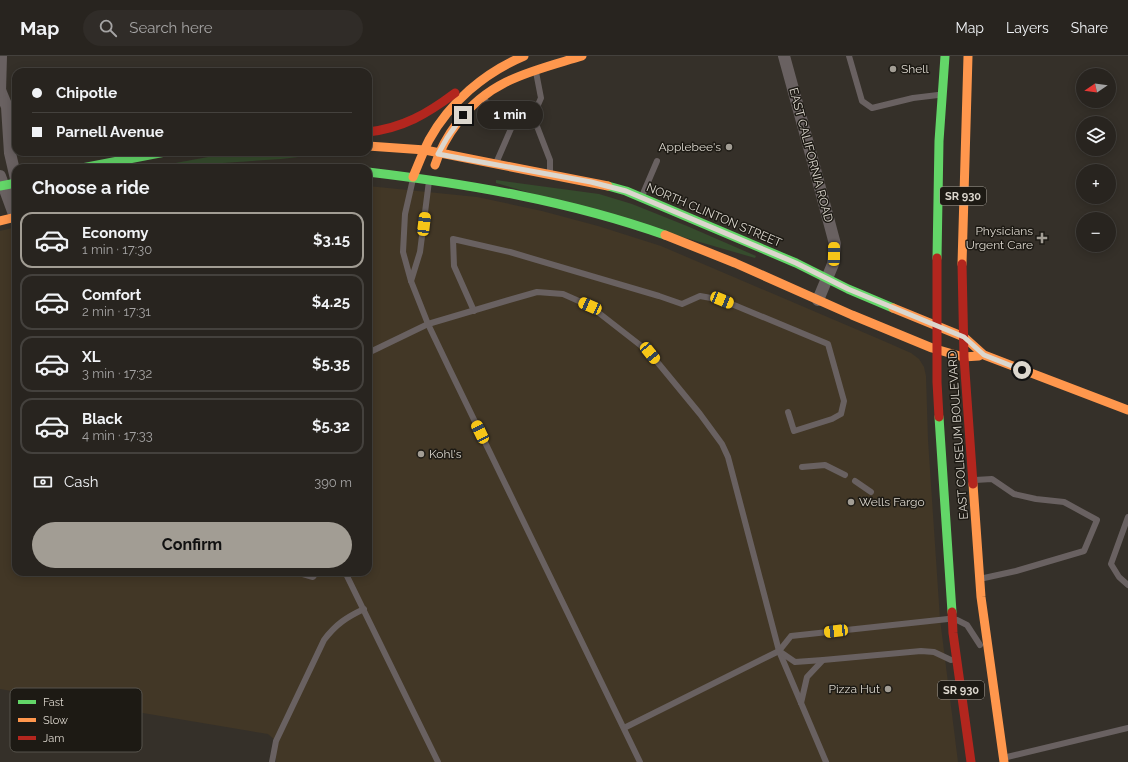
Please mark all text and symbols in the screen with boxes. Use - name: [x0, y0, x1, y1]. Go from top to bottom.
- search box: [83, 10, 363, 46]
- text: Map: [20, 17, 59, 39]
- icon: search: [97, 17, 119, 39]
- text: Search here: [129, 19, 213, 37]
- text: Map: [956, 20, 984, 36]
- text: Layers: [1006, 20, 1049, 36]
- text: Share: [1071, 20, 1108, 36]
- place label: Shell: [901, 62, 930, 76]
- marker: Shell: [888, 64, 898, 74]
- north arrow: [1076, 68, 1116, 108]
- map controls: [1076, 68, 1116, 252]
- text: Chipotle: [56, 84, 117, 102]
- street label: EAST CALIFORNIA ROAD: [786, 86, 836, 224]
- callout: 1 min: [477, 101, 543, 129]
- route end: [454, 106, 472, 124]
- text: 1 min: [494, 107, 526, 122]
- button: layers: [1076, 116, 1116, 156]
- text: Parnell Avenue: [56, 123, 164, 141]
- place label: Applebee's: [658, 140, 721, 154]
- marker: Applebee's: [724, 142, 734, 152]
- button: +: [1076, 164, 1116, 204]
- text: Choose a ride: [32, 177, 150, 198]
- street label: NORTH CLINTON STREET: [644, 180, 784, 250]
- road number: SR 930: [940, 187, 986, 205]
- car: [417, 211, 431, 237]
- button: −: [1076, 212, 1116, 252]
- icon: car: [34, 222, 70, 258]
- text: Economy: [82, 224, 149, 242]
- place label: Physicians Urgent Care: [966, 224, 1033, 252]
- text: $3.15: [313, 231, 350, 249]
- marker: Physicians Urgent Care: [1036, 232, 1048, 244]
- text: 1 min · 17:30: [82, 242, 152, 257]
- car: [828, 242, 840, 266]
- icon: car: [34, 284, 70, 320]
- text: Comfort: [82, 286, 141, 304]
- car: [709, 290, 735, 310]
- text: $4.25: [312, 293, 350, 311]
- car: [577, 296, 603, 316]
- text: 2 min · 17:31: [82, 304, 151, 319]
- car: [638, 340, 662, 366]
- icon: car: [34, 346, 70, 382]
- text: XL: [82, 348, 100, 366]
- street label: EAST COLISEUM BOULEVARD: [945, 350, 971, 520]
- text: $5.35: [312, 355, 350, 373]
- route start: [1013, 361, 1031, 379]
- text: 3 min · 17:32: [82, 366, 152, 381]
- icon: car: [34, 408, 70, 444]
- text: Black: [82, 410, 122, 428]
- text: $5.32: [312, 417, 350, 435]
- car: [469, 419, 491, 445]
- text: 4 min · 17:33: [82, 428, 153, 443]
- place label: Kohl's: [429, 447, 462, 461]
- marker: Kohl's: [416, 449, 426, 459]
- icon: cash: [32, 471, 54, 493]
- text: Cash: [64, 473, 98, 491]
- text: 390 m: [314, 475, 352, 490]
- place label: Wells Fargo: [859, 495, 925, 509]
- marker: Wells Fargo: [846, 497, 856, 507]
- button: Confirm: [32, 522, 352, 568]
- car: [823, 624, 849, 638]
- road number: SR 930: [938, 681, 984, 699]
- place label: Pizza Hut: [829, 682, 880, 696]
- marker: Pizza Hut: [883, 684, 893, 694]
- legend: [10, 688, 142, 752]
- text: Fast: [43, 696, 64, 709]
- text: Slow: [43, 714, 68, 727]
- text: Jam: [43, 732, 64, 745]

